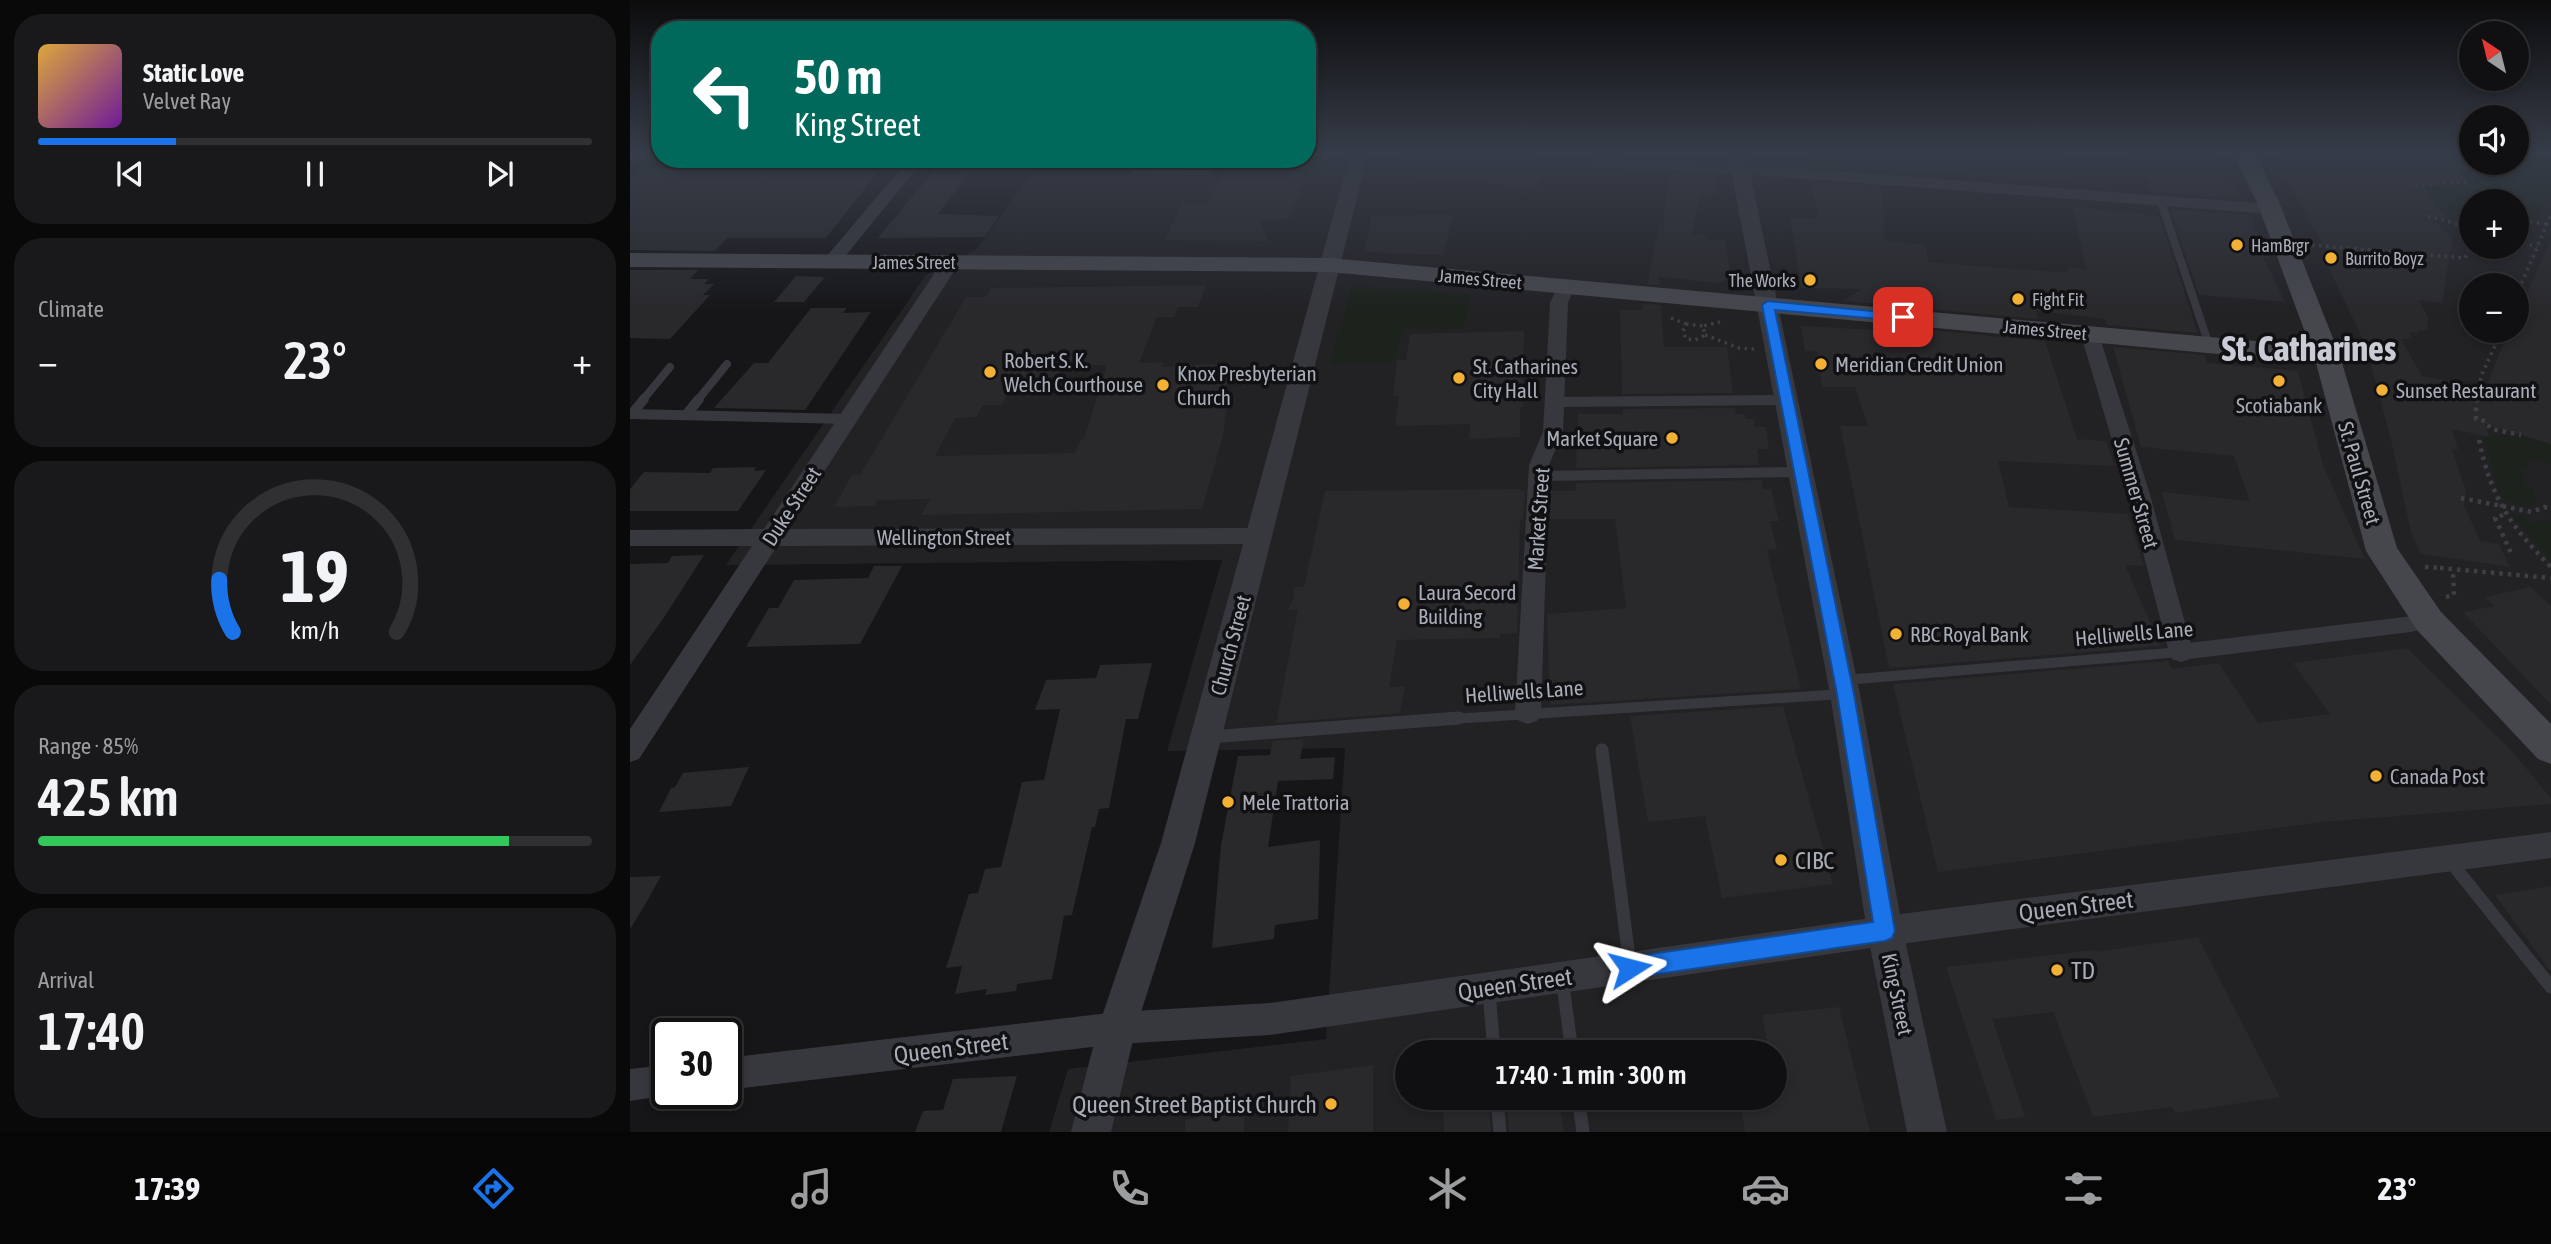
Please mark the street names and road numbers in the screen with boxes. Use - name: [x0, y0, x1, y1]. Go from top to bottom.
- street label: James Street: [872, 252, 956, 273]
- street label: James Street: [1437, 265, 1523, 293]
- street label: James Street: [2002, 316, 2088, 344]
- street label: St. Paul Street: [2334, 419, 2386, 527]
- street label: Summer Street: [2110, 435, 2164, 551]
- street label: Duke Street: [757, 462, 825, 550]
- street label: Market Street: [1522, 467, 1554, 571]
- street label: Wellington Street: [877, 525, 1011, 549]
- street label: Church Street: [1205, 592, 1255, 698]
- street label: Helliwells Lane: [2074, 616, 2194, 650]
- street label: Helliwells Lane: [1464, 675, 1584, 707]
- street label: Queen Street: [2017, 886, 2135, 926]
- street label: King Street: [1878, 951, 1918, 1037]
- street label: Queen Street: [1456, 963, 1574, 1005]
- street label: Queen Street: [892, 1028, 1010, 1068]

